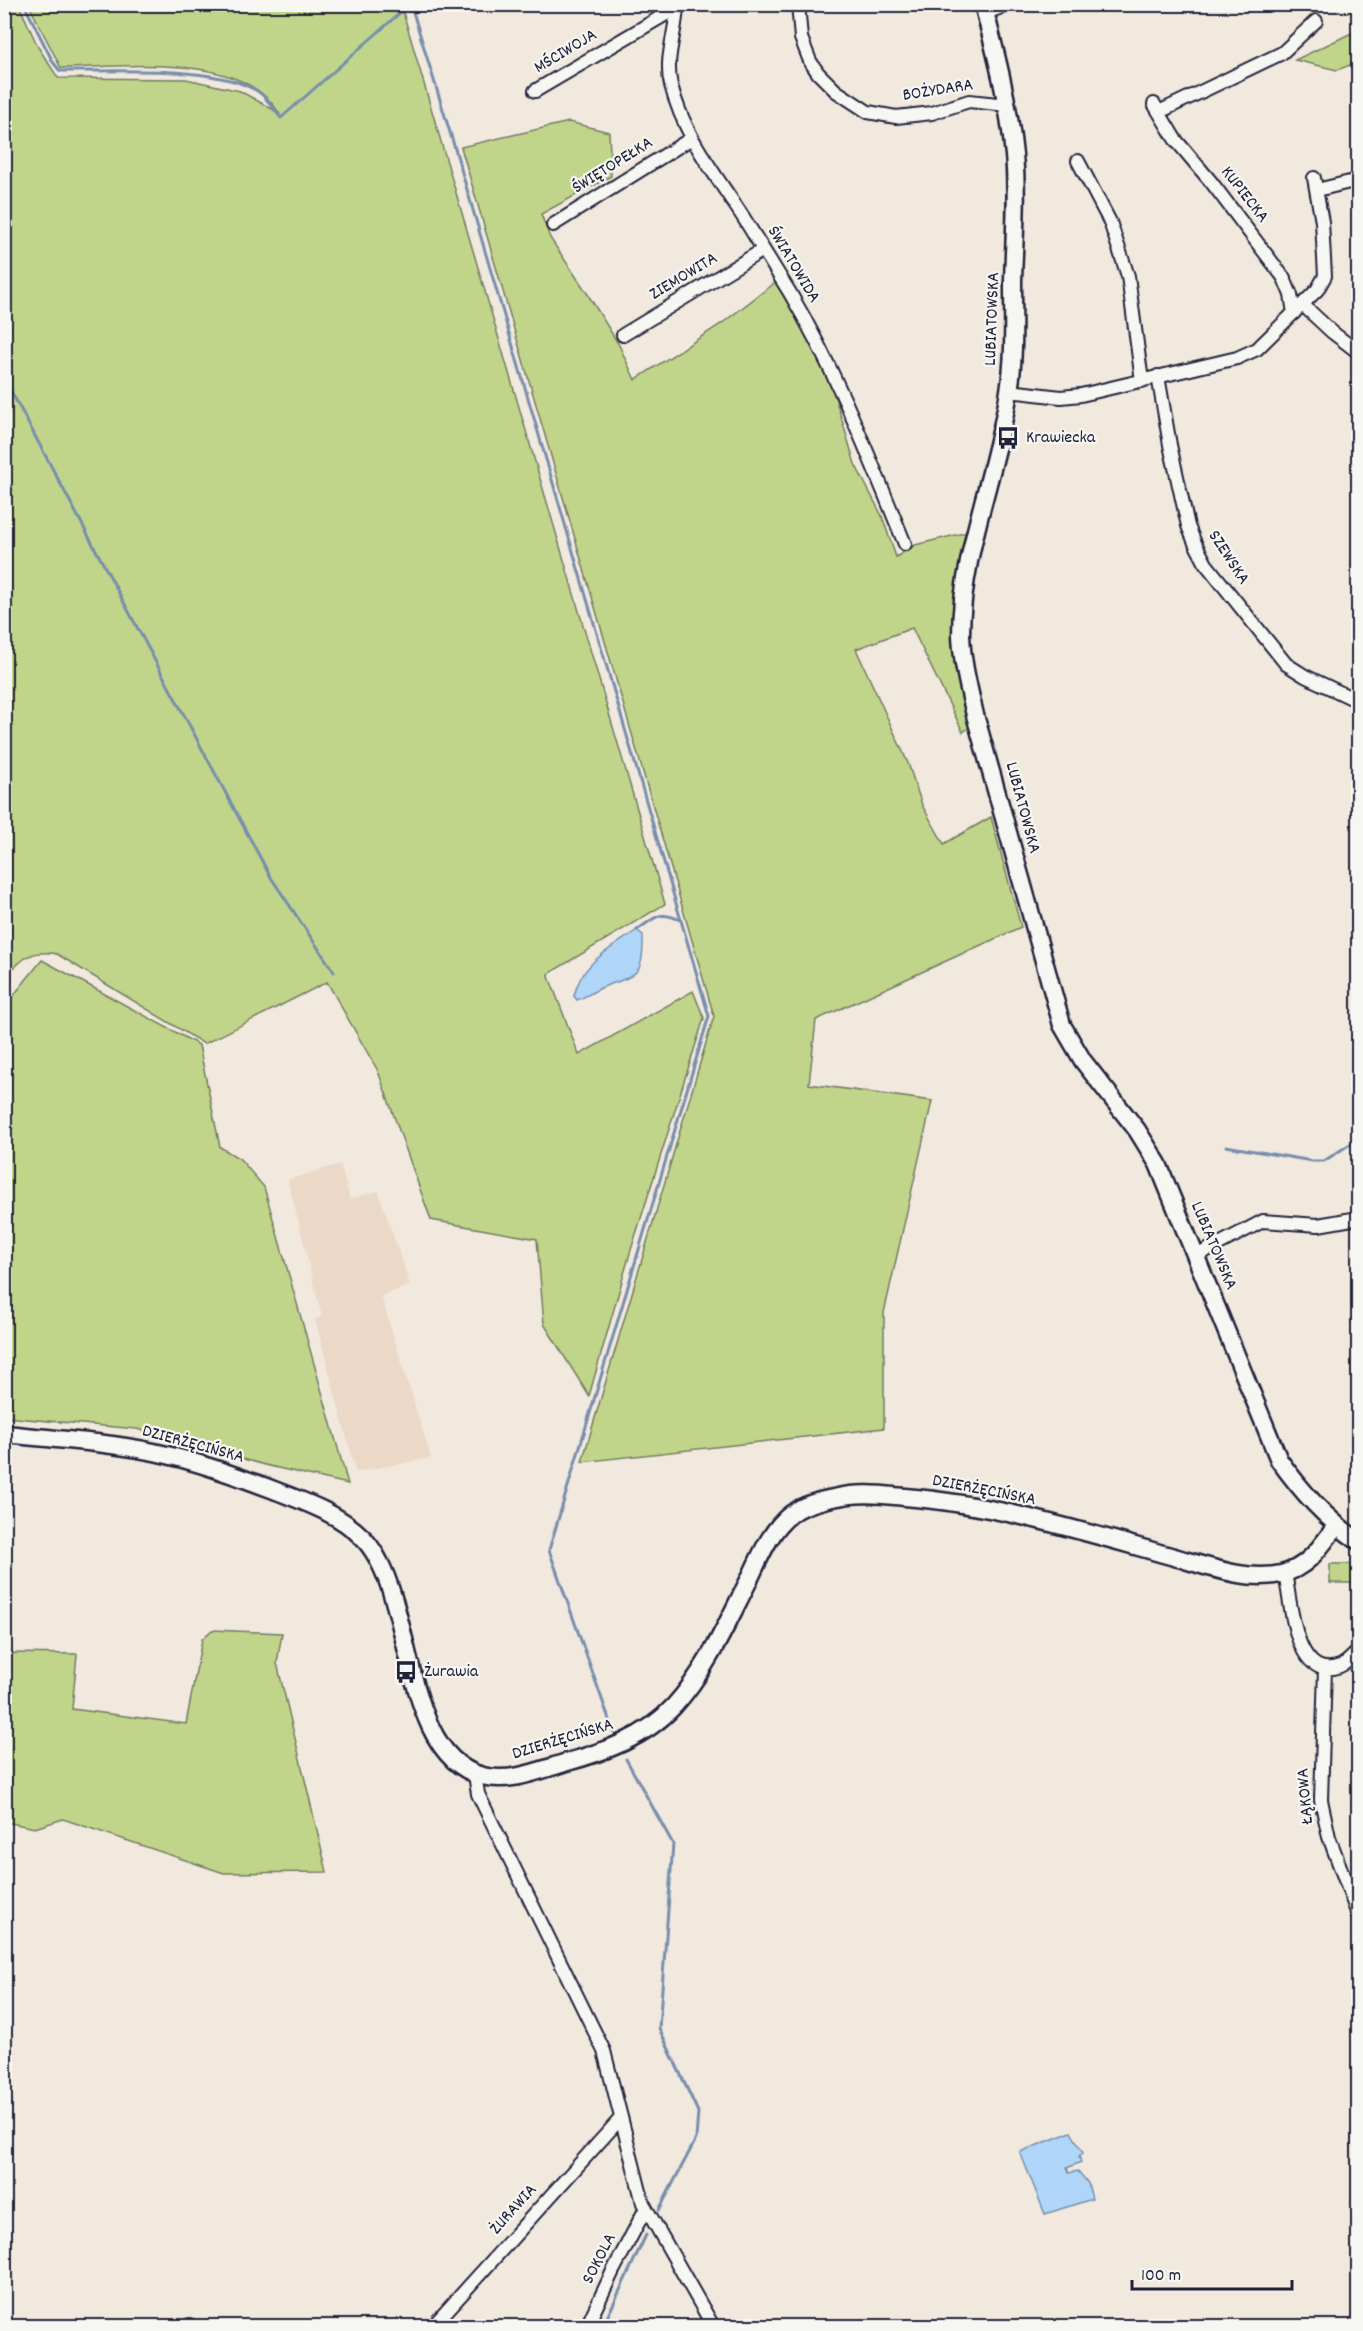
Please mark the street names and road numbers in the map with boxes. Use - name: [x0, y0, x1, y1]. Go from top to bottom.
- street label: MŚCIWOJA: [530, 23, 602, 81]
- street label: BOŻYDARA: [901, 73, 975, 109]
- street label: ŚWIĘTOPEŁKA: [568, 131, 658, 201]
- street label: KUPIECKA: [1214, 161, 1274, 229]
- street label: ŚWIATOWIDA: [760, 222, 826, 308]
- street label: ZIEMOWITA: [645, 247, 723, 307]
- street label: LUBIATOWSKA: [979, 271, 1007, 366]
- street label: SZEWSKA: [1201, 526, 1255, 590]
- street label: LUBIATOWSKA: [998, 759, 1046, 857]
- street label: LUBIATOWSKA: [1183, 1198, 1243, 1294]
- street label: DZIERŻĘCIŃSKA: [139, 1419, 247, 1471]
- street label: DZIERŻĘCIŃSKA: [930, 1469, 1038, 1513]
- street label: DZIERŻĘCIŃSKA: [509, 1713, 617, 1767]
- street label: ŁĄKOWA: [1291, 1767, 1321, 1826]
- street label: ŻURAWIA: [484, 2179, 544, 2241]
- street label: SOKOLA: [577, 2229, 623, 2289]

